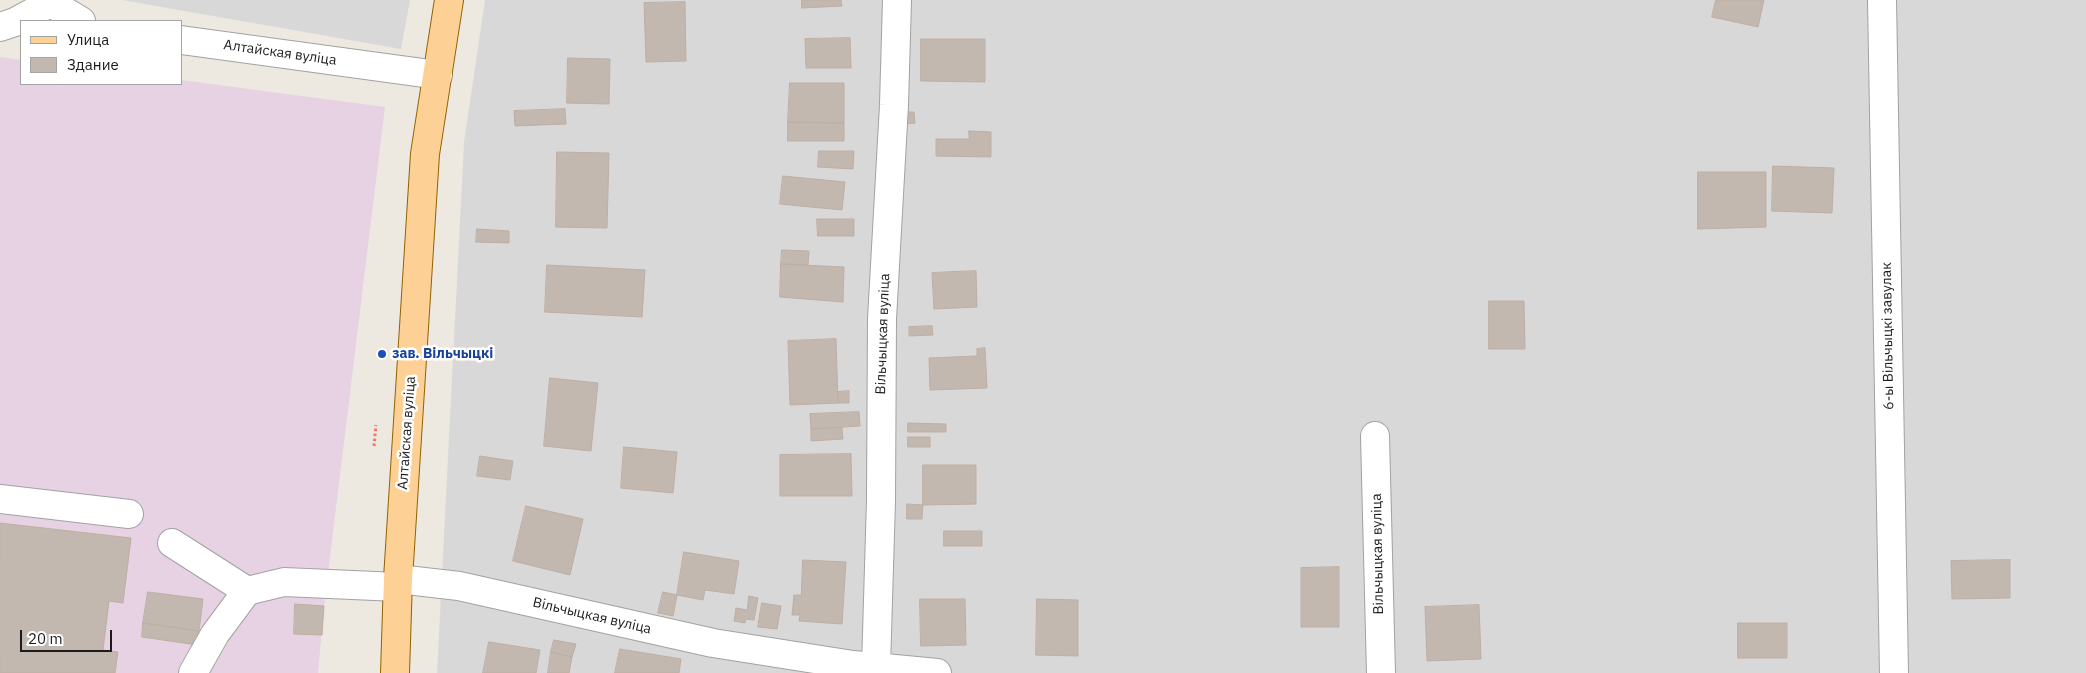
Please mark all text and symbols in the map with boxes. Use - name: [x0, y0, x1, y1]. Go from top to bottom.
- legend: [20, 20, 182, 85]
- text: Улица: [67, 30, 109, 49]
- street label: Алтайская вуліца: [222, 37, 338, 69]
- text: Здание: [67, 55, 119, 74]
- street label: 6-ы Вільчыцкі завулак: [1878, 262, 1898, 410]
- street label: Вільчыцкая вуліца: [872, 273, 894, 395]
- place label: зав. Вільчыцкі: [392, 346, 493, 362]
- marker: зав. Вільчыцкі: [376, 348, 388, 360]
- street label: Алтайская вуліца: [395, 376, 419, 490]
- street label: Вільчыцкая вуліца: [1369, 493, 1387, 615]
- street label: Вільчыцкая вуліца: [531, 594, 653, 638]
- scale bar: [22, 620, 115, 652]
- text: 20 m: [28, 629, 63, 648]

